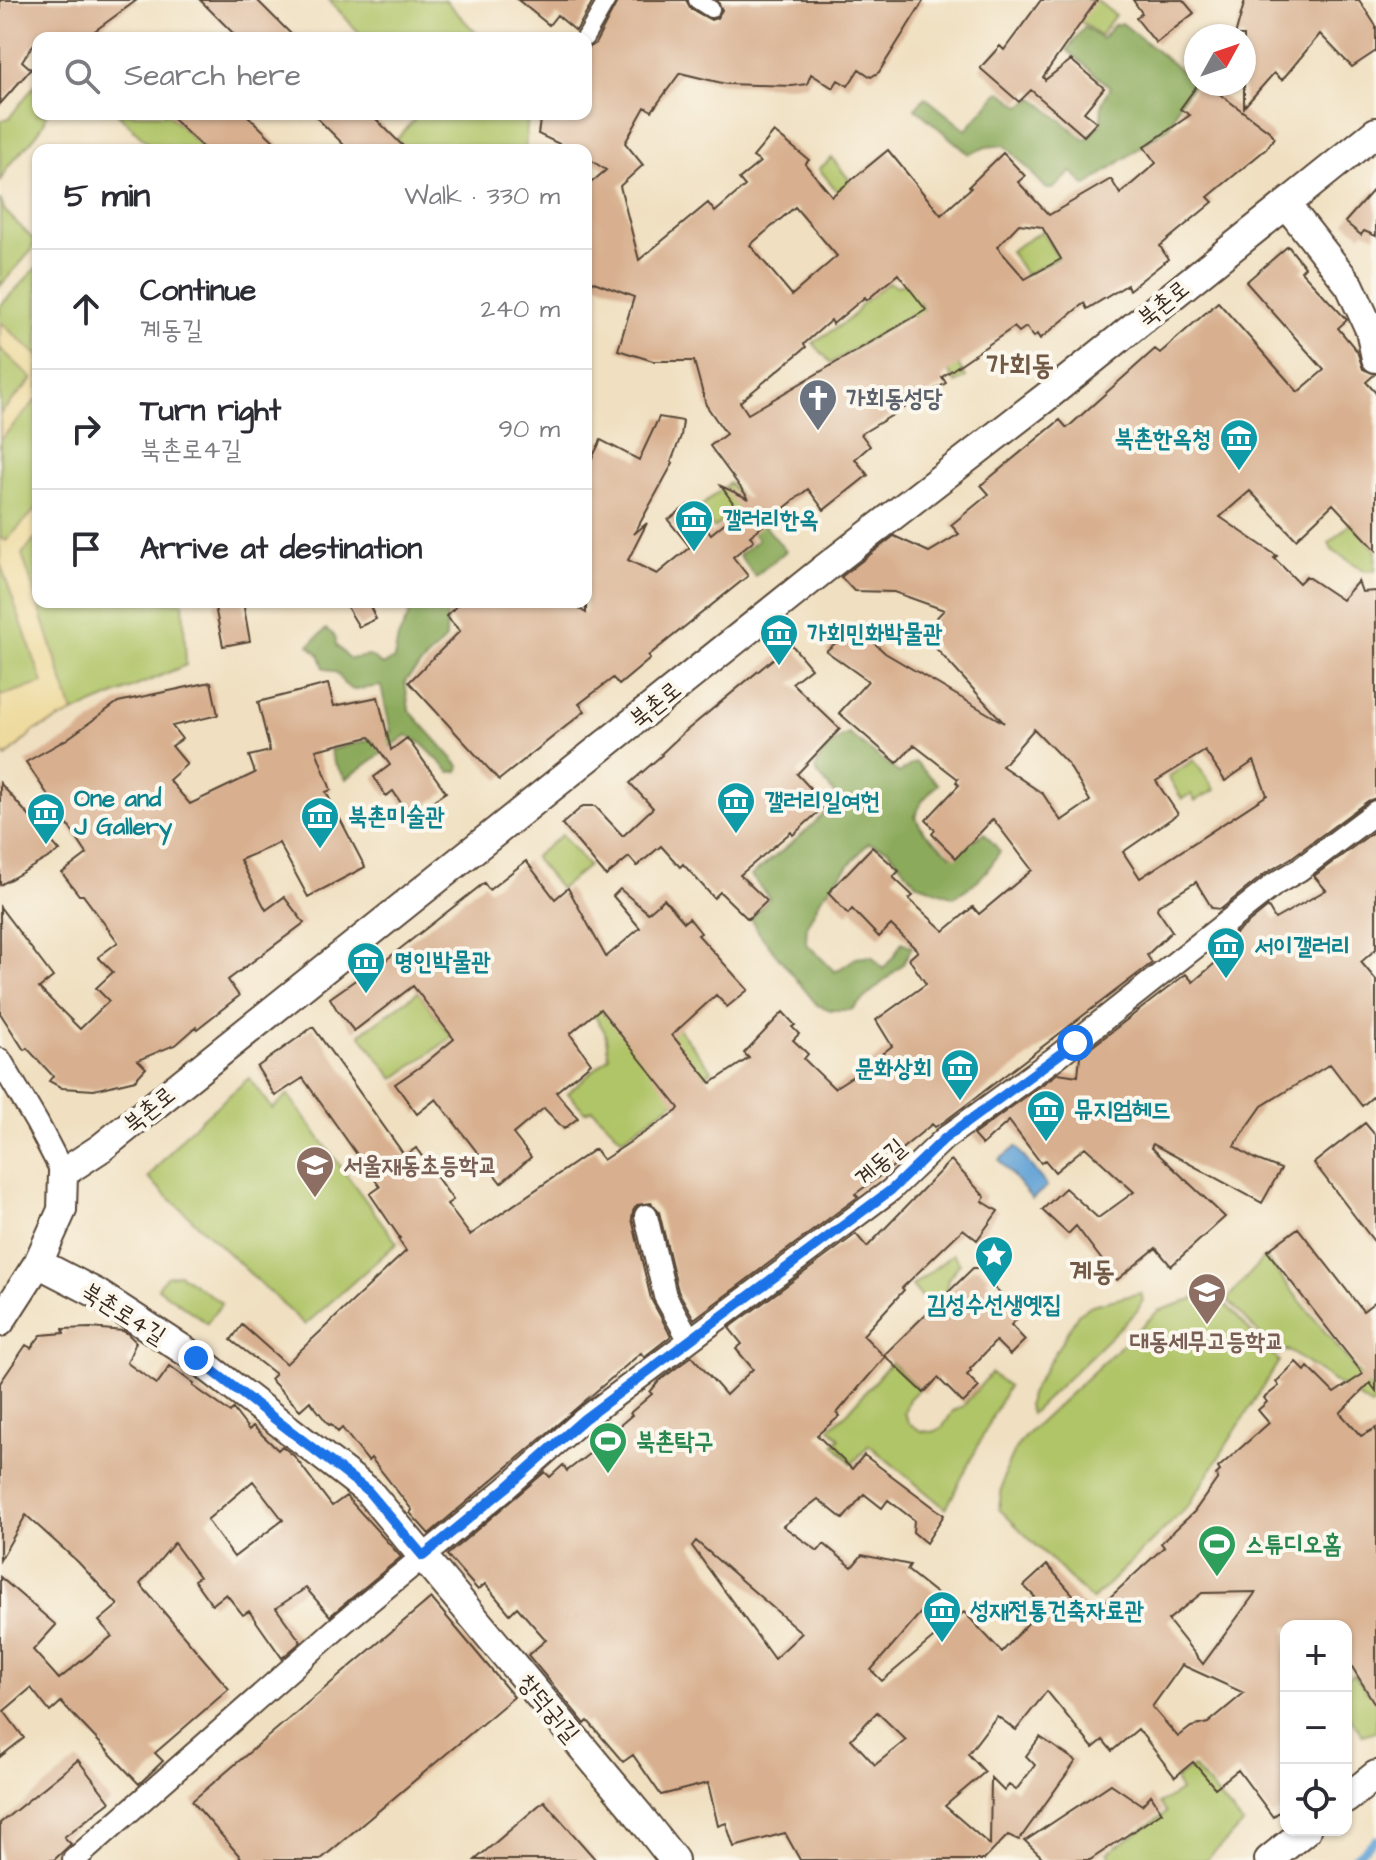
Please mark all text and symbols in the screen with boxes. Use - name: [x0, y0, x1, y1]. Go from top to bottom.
- north arrow: [1184, 24, 1256, 96]
- search box: [32, 32, 592, 120]
- icon: search: [60, 54, 104, 98]
- text: Search here: [124, 55, 301, 97]
- text: 5 min: [64, 172, 150, 220]
- text: Walk · 330 m: [404, 178, 560, 214]
- text: Continue: [140, 270, 256, 312]
- street label: 북촌로: [1130, 272, 1197, 335]
- icon: ahead: [64, 287, 108, 331]
- text: 240 m: [480, 291, 560, 327]
- text: 계동길: [140, 312, 203, 348]
- district label: 가회동: [986, 346, 1054, 385]
- church icon: 가회동성당: [797, 377, 839, 432]
- place label: 가회동성당: [846, 382, 943, 416]
- text: Turn right: [140, 390, 281, 432]
- icon: right: [64, 407, 108, 451]
- text: 90 m: [498, 411, 560, 447]
- museum icon: 북촌한옥청: [1218, 417, 1260, 472]
- place label: 북촌한옥청: [1114, 422, 1211, 456]
- text: 북촌로4길: [140, 432, 241, 468]
- museum icon: 갤러리한옥: [673, 498, 715, 553]
- place label: 갤러리한옥: [722, 503, 819, 537]
- icon: arrive: [64, 527, 108, 571]
- text: Arrive at destination: [140, 528, 422, 570]
- museum icon: 가회민화박물관: [758, 612, 800, 667]
- place label: 가회민화박물관: [807, 617, 943, 651]
- street label: 북촌로: [622, 673, 689, 736]
- museum icon: 갤러리일여헌: [715, 780, 757, 835]
- place label: One and J Gallery: [73, 782, 173, 846]
- place label: 갤러리일여헌: [764, 785, 880, 819]
- museum icon: One and J Gallery: [25, 791, 67, 846]
- museum icon: 북촌미술관: [299, 795, 341, 850]
- place label: 북촌미술관: [348, 800, 445, 834]
- museum icon: 서이갤러리: [1205, 925, 1247, 980]
- place label: 서이갤러리: [1254, 930, 1351, 964]
- museum icon: 명인박물관: [345, 940, 387, 995]
- place label: 명인박물관: [394, 945, 491, 979]
- route start: [1057, 1025, 1093, 1061]
- museum icon: 문화상회: [939, 1047, 981, 1102]
- place label: 문화상회: [855, 1052, 932, 1086]
- street label: 북촌로: [116, 1078, 183, 1141]
- museum icon: 뮤지엄헤드: [1025, 1088, 1067, 1143]
- place label: 뮤지엄헤드: [1074, 1093, 1171, 1127]
- street label: 계동길: [848, 1131, 914, 1195]
- school or university icon: 서울재동초등학교: [294, 1144, 336, 1199]
- place label: 서울재동초등학교: [343, 1149, 498, 1183]
- place icon: 김성수선생옛집: [973, 1234, 1015, 1289]
- district label: 계동: [1069, 1252, 1115, 1291]
- school or university icon: 대동세무고등학교: [1186, 1271, 1228, 1326]
- street label: 북촌로4길: [75, 1275, 172, 1353]
- place label: 김성수선생옛집: [926, 1288, 1062, 1322]
- place label: 대동세무고등학교: [1130, 1325, 1284, 1359]
- route end: [178, 1340, 214, 1376]
- sports icon: 북촌탁구: [587, 1420, 629, 1475]
- place label: 북촌탁구: [636, 1425, 713, 1459]
- sports icon: 스튜디오홈: [1196, 1523, 1238, 1578]
- place label: 스튜디오홈: [1245, 1528, 1342, 1562]
- museum icon: 성재전통건축자료관: [921, 1589, 963, 1644]
- place label: 성재전통건축자료관: [970, 1594, 1145, 1628]
- map controls: [1280, 1620, 1352, 1836]
- button: +: [1280, 1620, 1352, 1692]
- street label: 창덕궁1길: [509, 1667, 587, 1750]
- button: −: [1280, 1692, 1352, 1764]
- button: locate: [1280, 1764, 1352, 1836]

